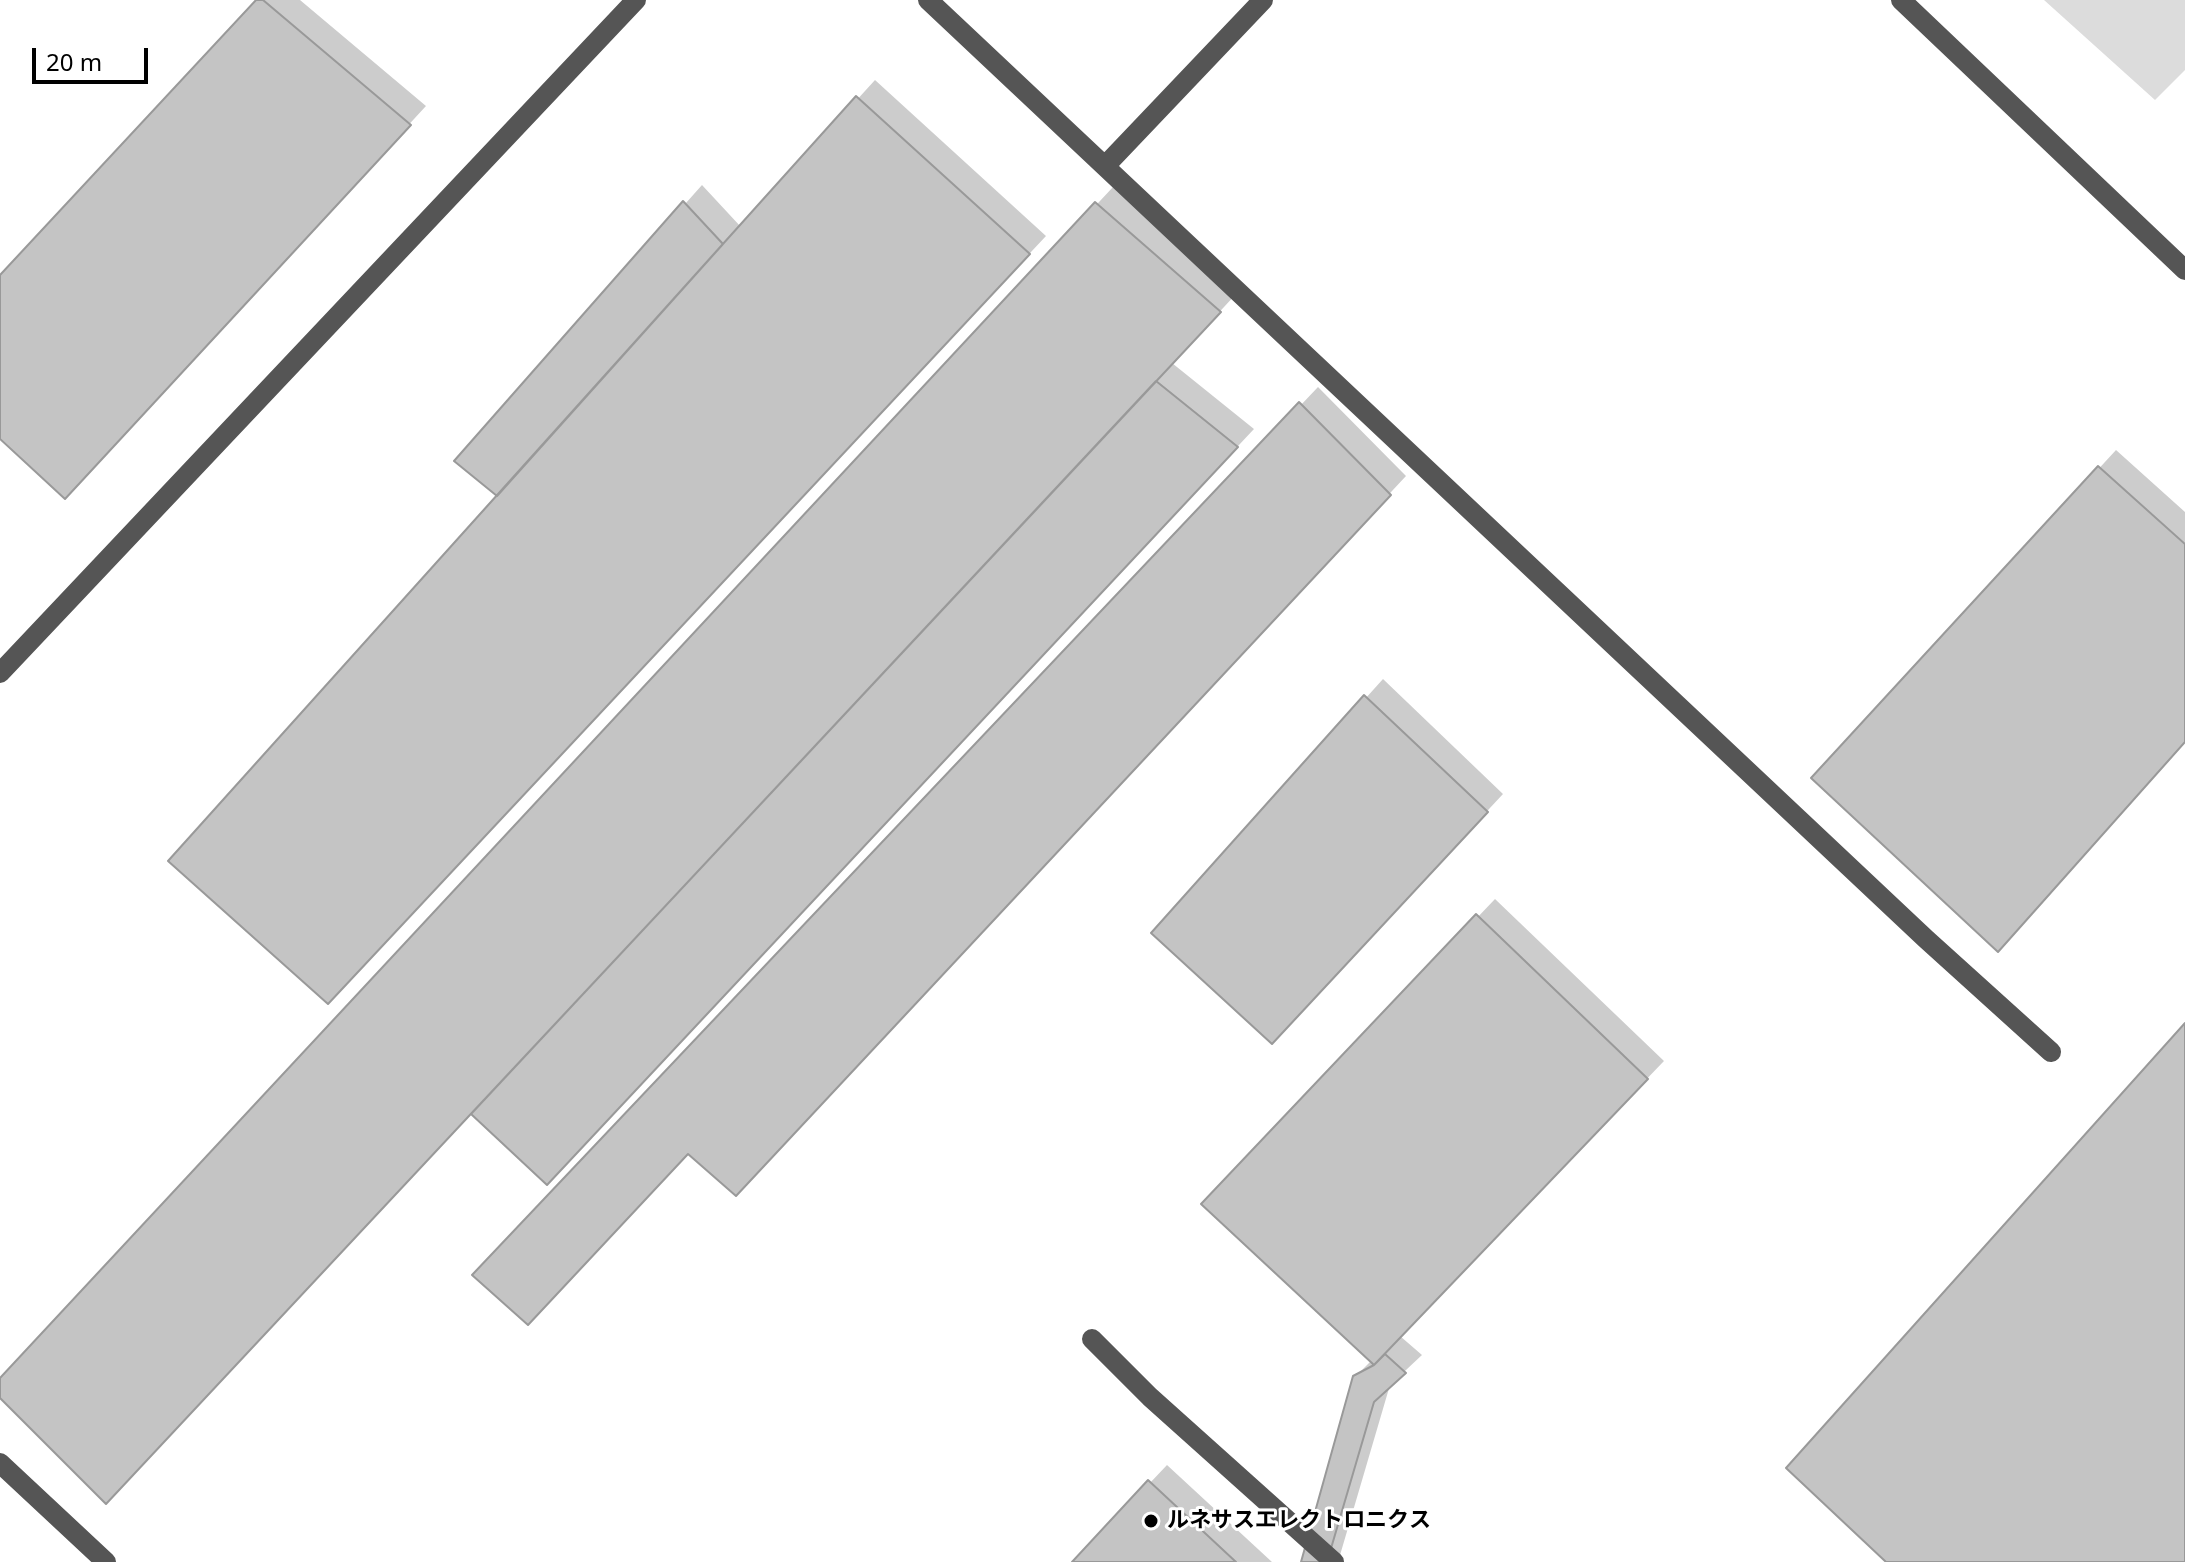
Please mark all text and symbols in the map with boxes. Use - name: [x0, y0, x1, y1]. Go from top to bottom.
- scale bar: [36, 32, 152, 82]
- text: 20 m: [46, 45, 102, 78]
- place label: ルネサスエレクトロニクス: [1167, 1508, 1431, 1534]
- marker: ルネサスエレクトロニクス: [1142, 1512, 1160, 1530]

